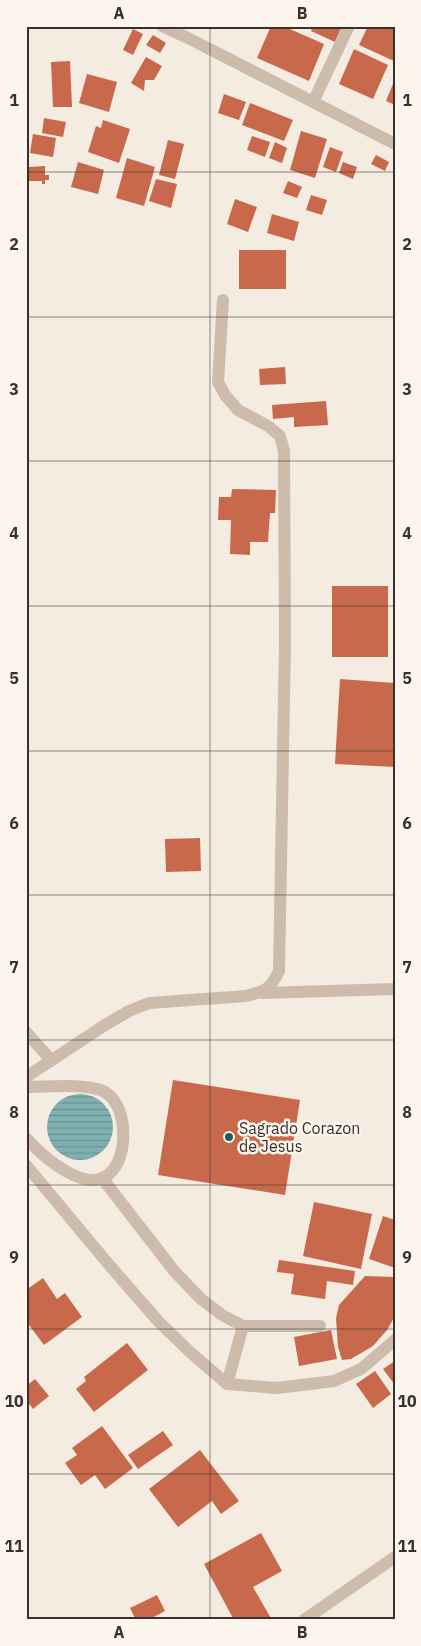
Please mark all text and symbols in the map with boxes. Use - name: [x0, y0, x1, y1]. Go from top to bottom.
- text: A: [114, 3, 125, 23]
- text: B: [297, 3, 308, 23]
- text: 1: [9, 90, 19, 110]
- text: 1: [402, 90, 412, 110]
- text: 2: [9, 234, 19, 254]
- text: 2: [402, 234, 412, 254]
- text: 3: [9, 379, 19, 399]
- text: 3: [402, 379, 412, 399]
- text: 4: [9, 523, 19, 543]
- text: 4: [402, 523, 412, 543]
- text: 5: [9, 668, 19, 688]
- text: 5: [402, 668, 412, 688]
- text: 6: [9, 813, 19, 833]
- text: 6: [402, 813, 412, 833]
- text: 7: [9, 957, 19, 977]
- text: 7: [402, 957, 412, 977]
- text: 8: [9, 1102, 19, 1122]
- text: 8: [402, 1102, 412, 1122]
- place label: Sagrado Corazon de Jesus: [239, 1118, 360, 1156]
- marker: Sagrado Corazon de Jesus: [223, 1131, 235, 1143]
- text: 9: [9, 1247, 19, 1267]
- text: 9: [402, 1247, 412, 1267]
- text: 10: [4, 1391, 24, 1411]
- text: 10: [397, 1391, 417, 1411]
- text: 11: [4, 1536, 24, 1556]
- text: 11: [397, 1536, 417, 1556]
- text: A: [114, 1622, 125, 1642]
- text: B: [297, 1622, 308, 1642]

